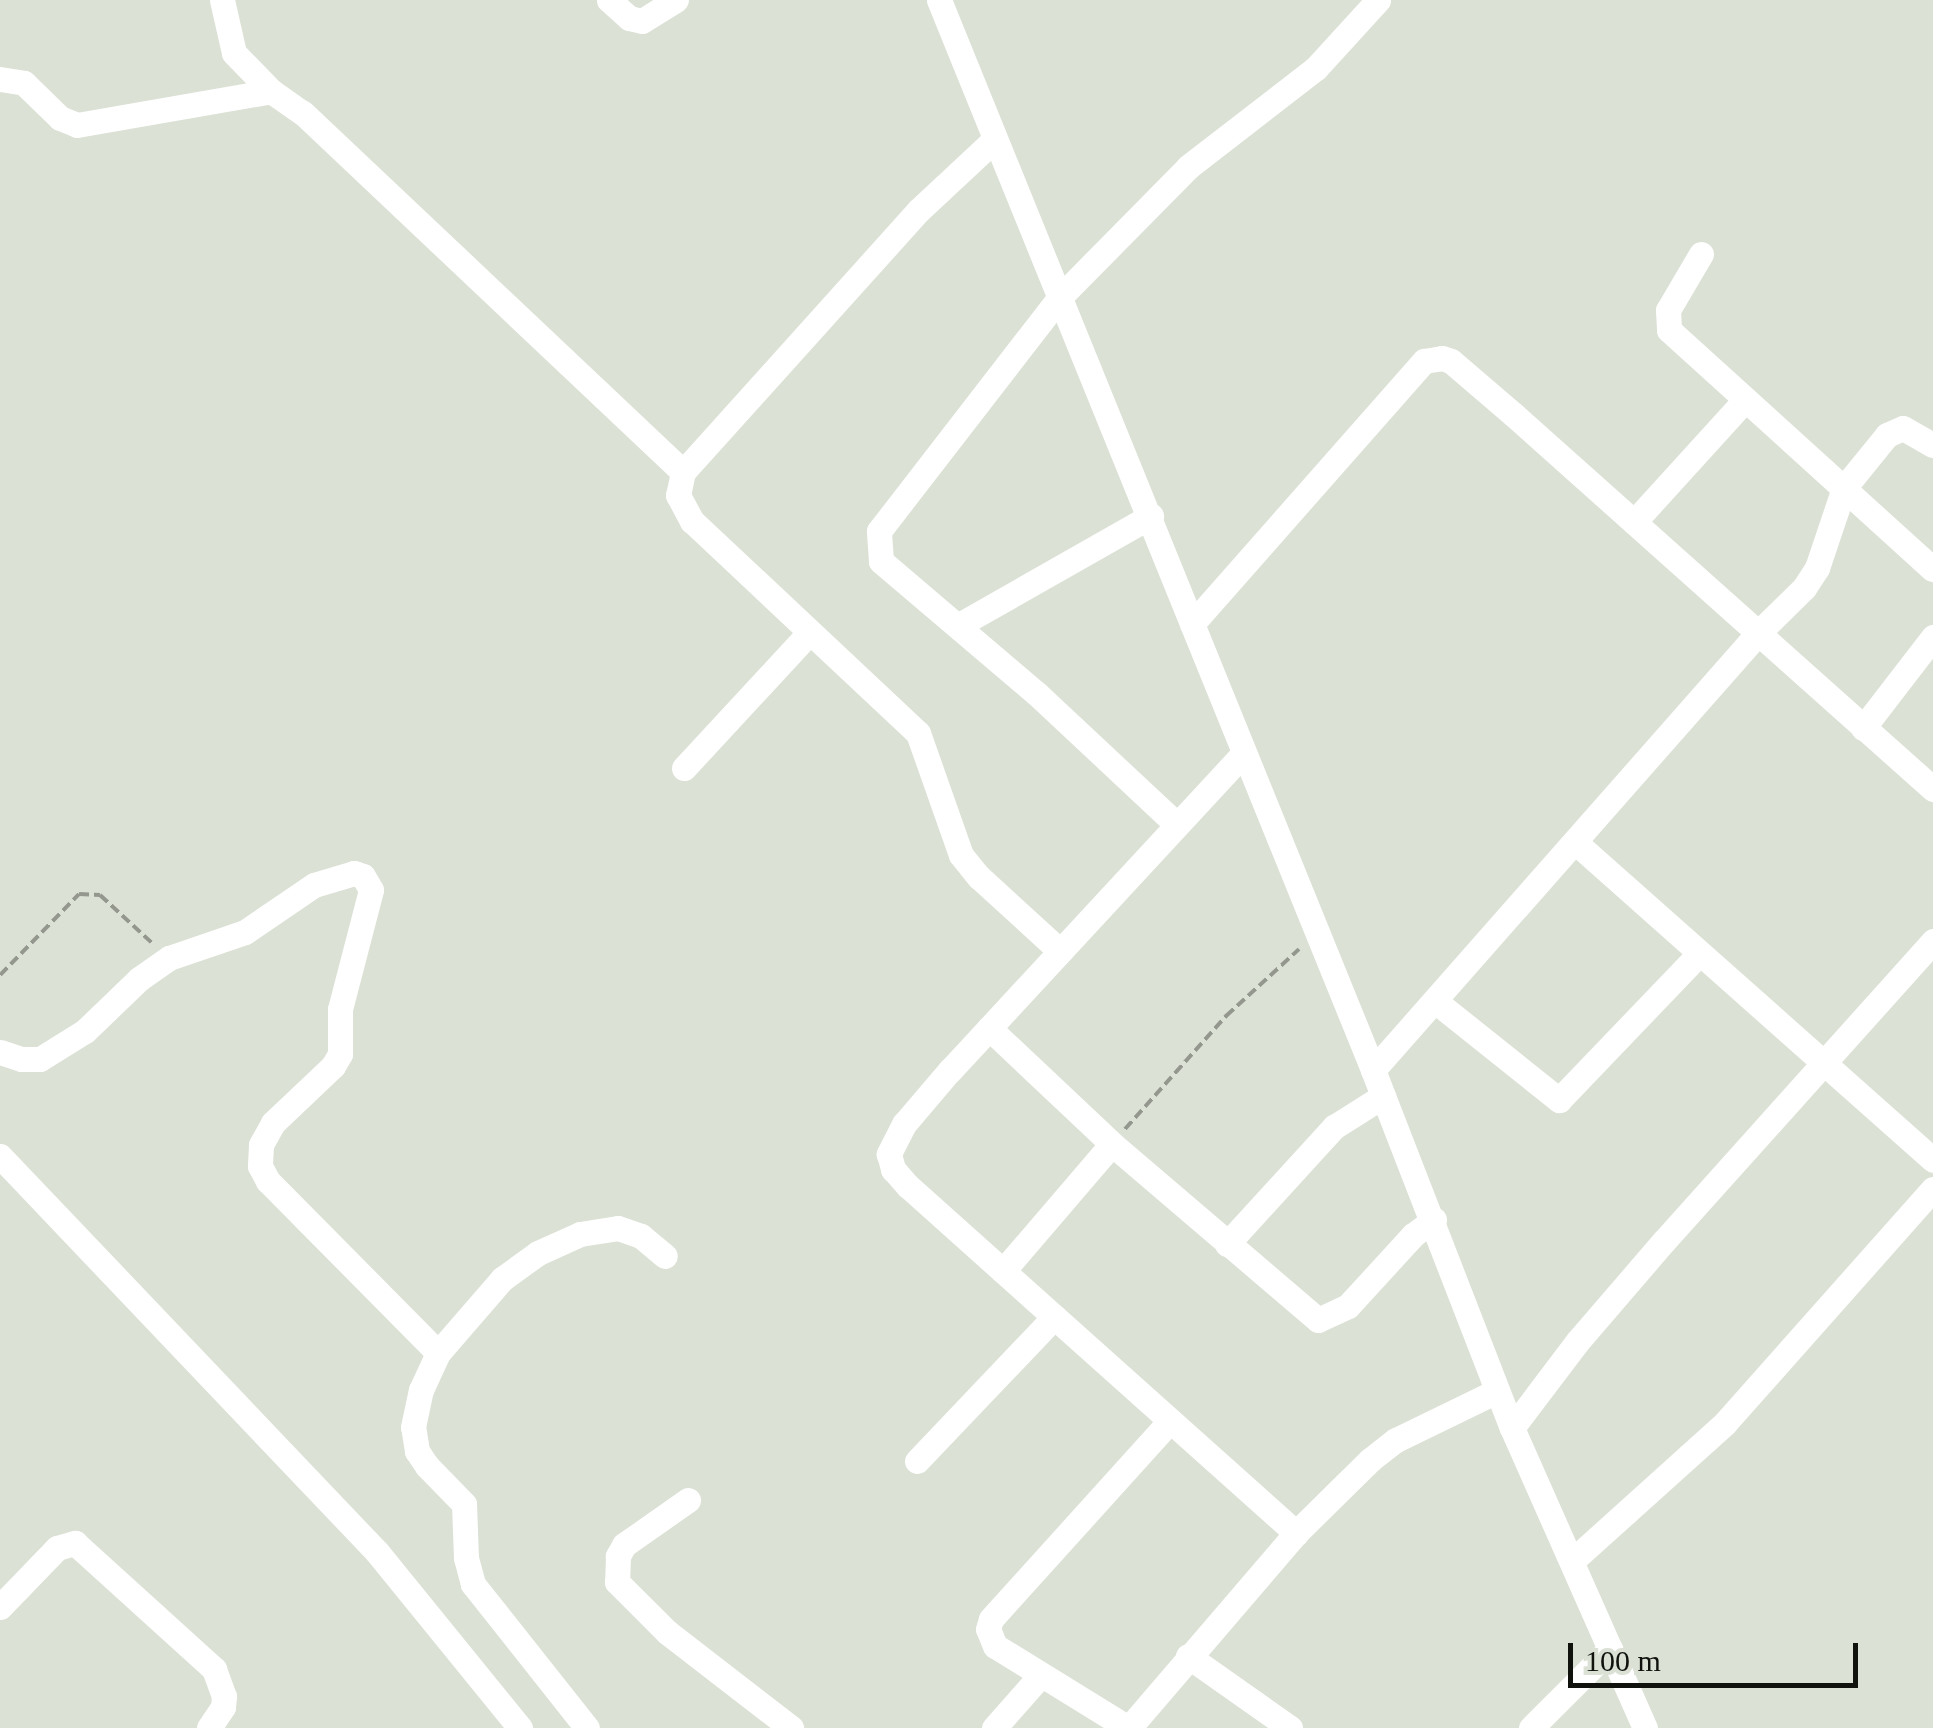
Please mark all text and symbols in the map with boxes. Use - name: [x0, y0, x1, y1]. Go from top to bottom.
- scale bar: [1573, 1623, 1863, 1685]
- text: 100 m: [1585, 1644, 1661, 1677]

